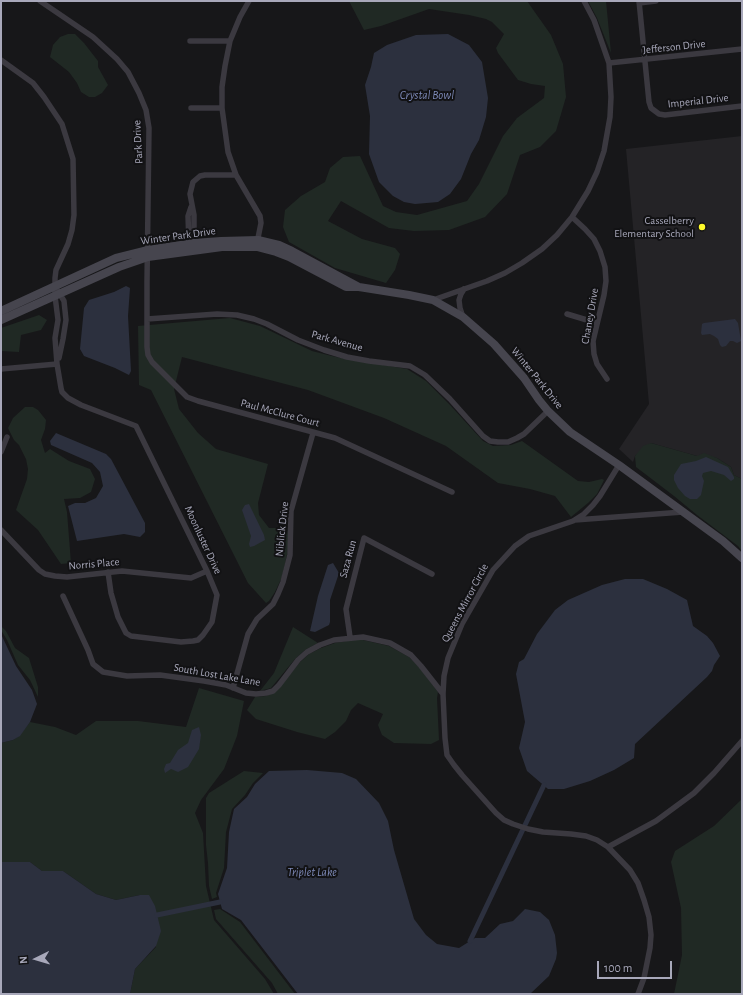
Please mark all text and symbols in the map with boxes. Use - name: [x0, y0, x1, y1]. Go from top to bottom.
- street label: Jefferson Drive: [642, 37, 706, 57]
- water label: Crystal Bowl: [400, 88, 454, 102]
- street label: Imperial Drive: [667, 91, 729, 111]
- street label: Park Drive: [130, 120, 146, 164]
- place label: Casselberry Elementary School: [614, 214, 694, 240]
- marker: Casselberry Elementary School: [697, 222, 707, 232]
- street label: Winter Park Drive: [140, 224, 216, 248]
- street label: Chaney Drive: [579, 287, 601, 345]
- street label: Park Avenue: [310, 327, 364, 355]
- street label: Winter Park Drive: [508, 344, 566, 412]
- street label: Paul McClure Court: [239, 396, 321, 430]
- street label: Niblick Drive: [273, 501, 291, 557]
- street label: Moonluster Drive: [181, 504, 225, 576]
- street label: Saza Run: [337, 539, 359, 579]
- street label: Norris Place: [68, 555, 120, 573]
- street label: Queens Mirror Circle: [439, 561, 491, 645]
- street label: South Lost Lake Lane: [173, 661, 261, 689]
- water label: Triplet Lake: [287, 865, 337, 879]
- north arrow: [16, 939, 56, 979]
- scale bar: [599, 953, 674, 979]
- text: N: [18, 956, 29, 964]
- text: 100 m: [604, 962, 632, 974]

